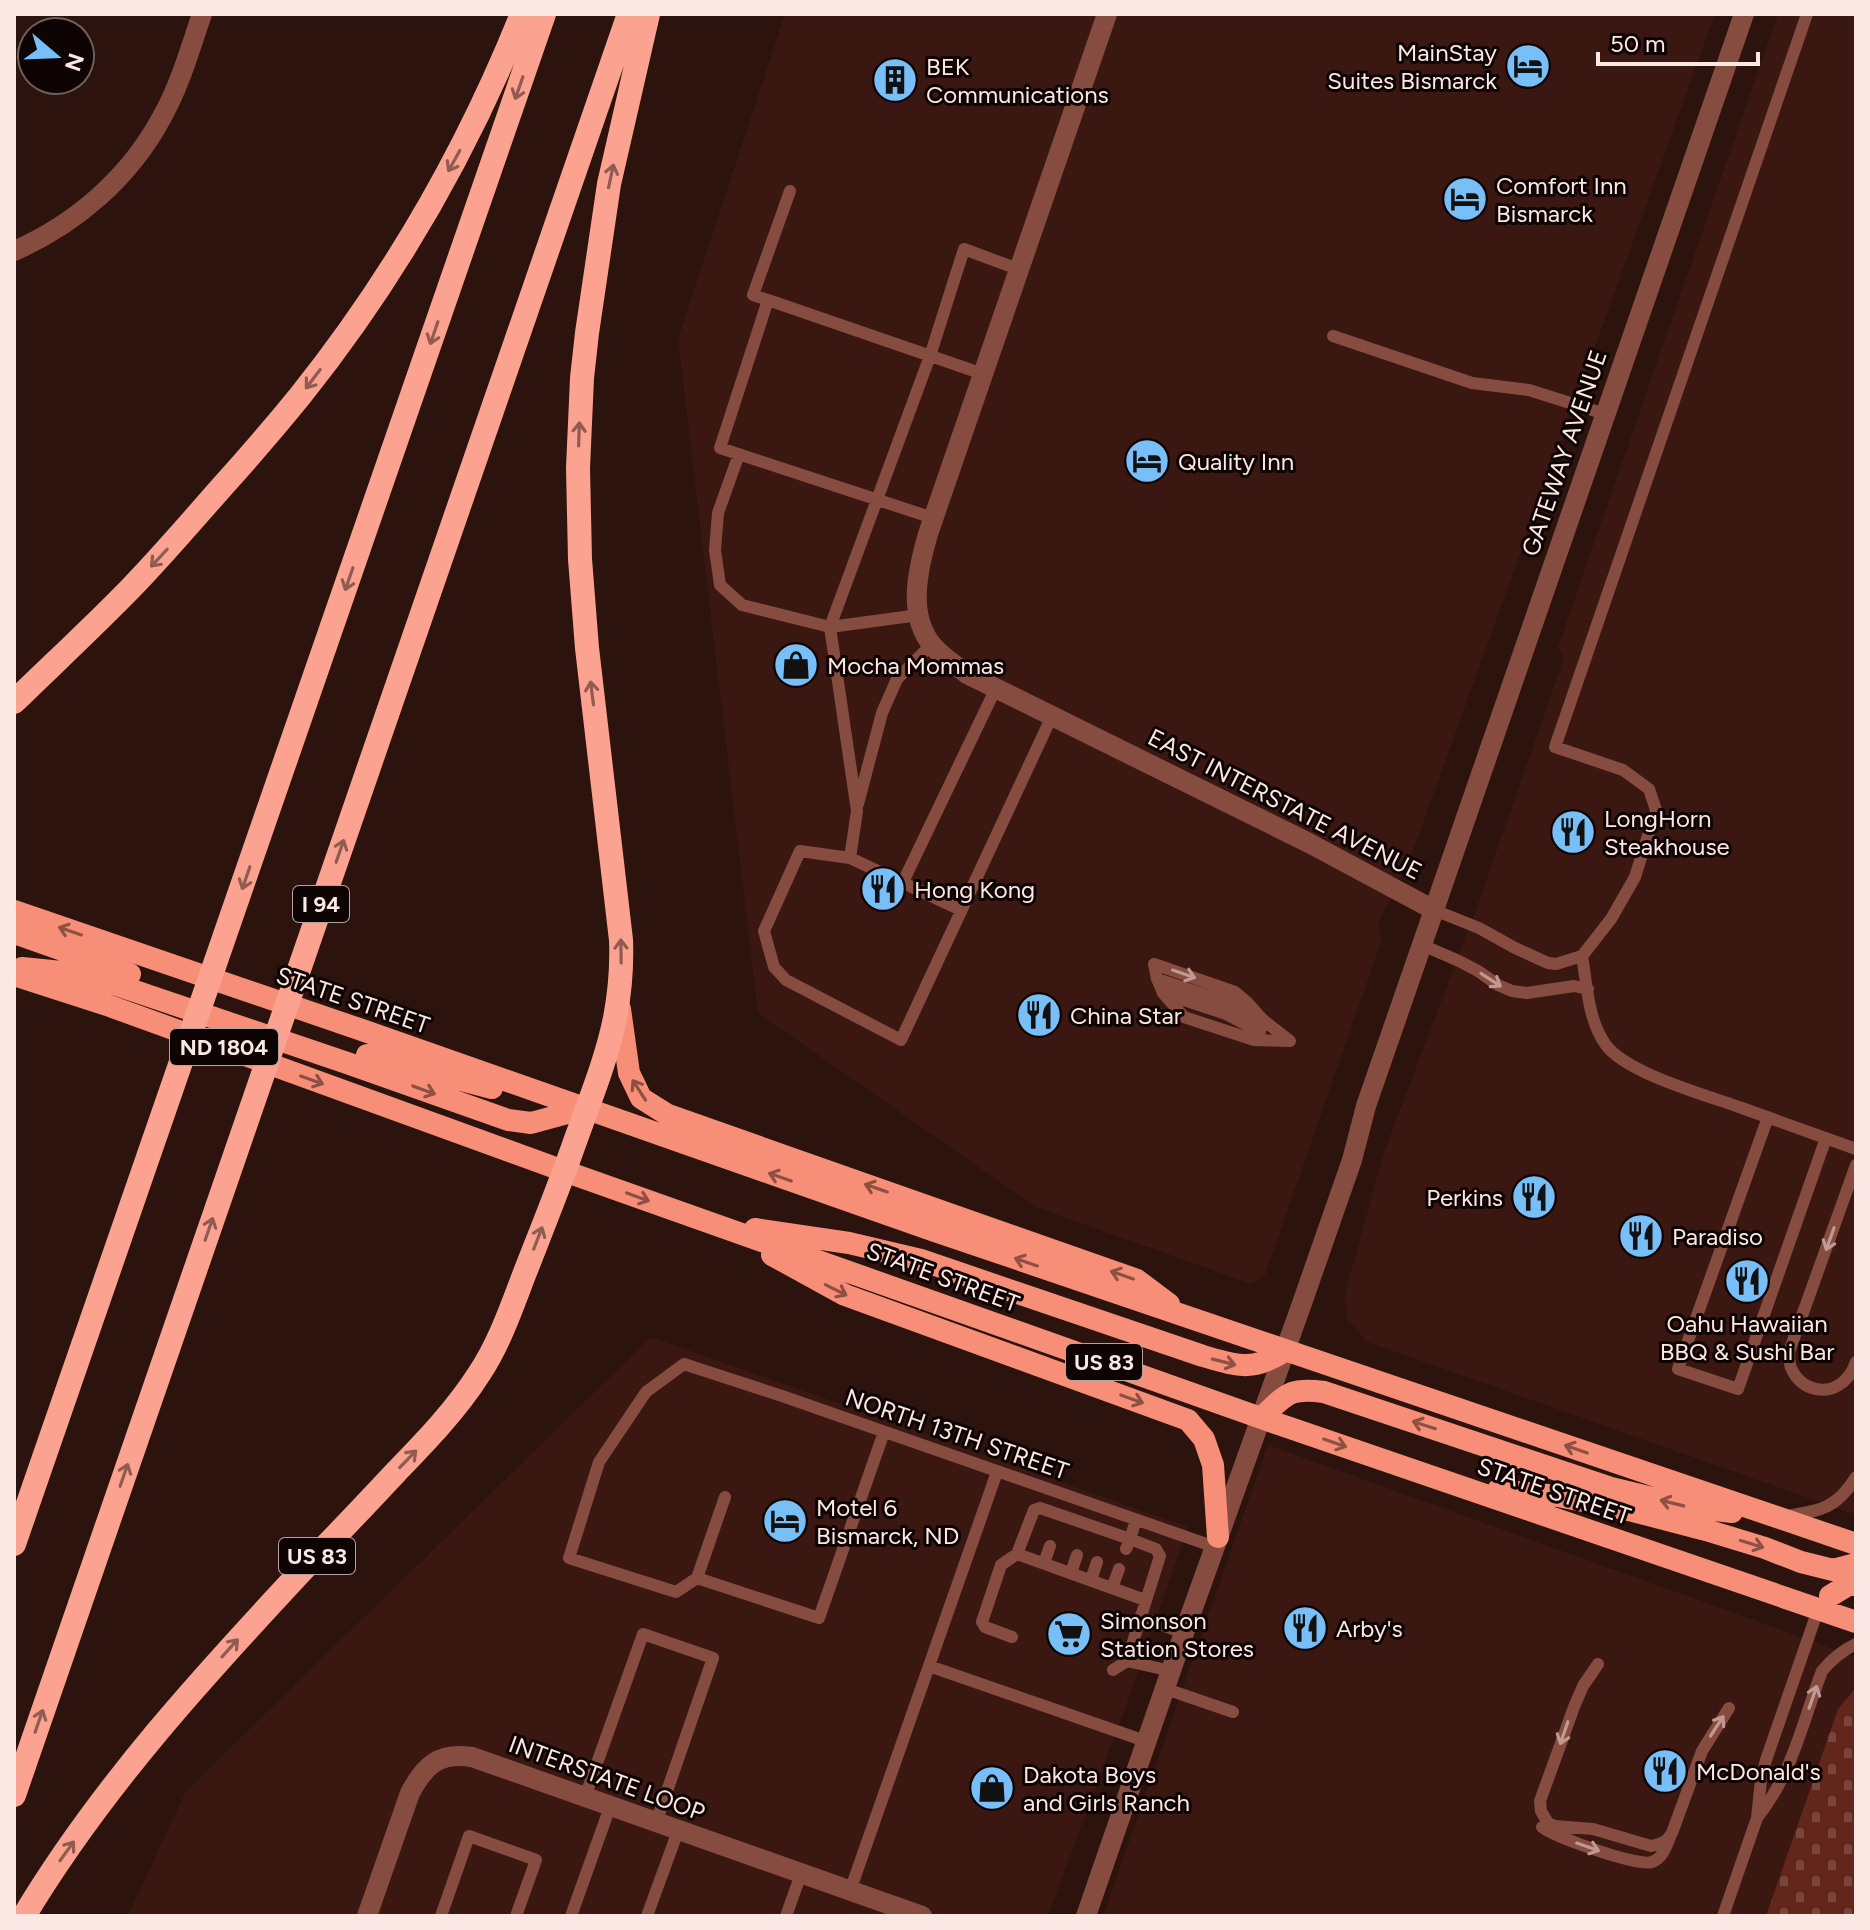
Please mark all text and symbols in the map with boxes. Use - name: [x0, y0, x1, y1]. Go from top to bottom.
- north arrow: [16, 16, 96, 96]
- scale bar: [1598, 16, 1758, 66]
- text: 50 m: [1610, 29, 1666, 58]
- place label: MainStay Suites Bismarck: [1327, 38, 1497, 95]
- hotel icon: MainStay Suites Bismarck: [1504, 42, 1552, 90]
- text: N: [59, 50, 90, 75]
- place label: BEK Communications: [926, 52, 1109, 109]
- building icon: BEK Communications: [871, 56, 919, 104]
- one-way arrow: [511, 75, 525, 99]
- one-way arrow: [446, 149, 462, 172]
- one-way arrow: [604, 163, 619, 189]
- place label: Comfort Inn Bismarck: [1496, 171, 1627, 228]
- hotel icon: Comfort Inn Bismarck: [1441, 175, 1489, 223]
- one-way arrow: [426, 321, 440, 345]
- street label: GATEWAY AVENUE: [1515, 346, 1613, 560]
- one-way arrow: [304, 368, 321, 389]
- one-way arrow: [572, 421, 587, 448]
- hotel icon: Quality Inn: [1123, 437, 1171, 485]
- place label: Quality Inn: [1178, 447, 1294, 476]
- one-way arrow: [150, 548, 168, 568]
- one-way arrow: [340, 566, 355, 591]
- shop icon: Mocha Mommas: [772, 641, 820, 689]
- place label: Mocha Mommas: [827, 651, 1004, 680]
- one-way arrow: [585, 680, 600, 707]
- street label: EAST INTERSTATE AVENUE: [1143, 722, 1427, 886]
- place label: LongHorn Steakhouse: [1604, 804, 1730, 861]
- restaurant icon: LongHorn Steakhouse: [1549, 808, 1597, 856]
- one-way arrow: [333, 839, 348, 864]
- one-way arrow: [237, 865, 252, 890]
- restaurant icon: Hong Kong: [859, 865, 907, 913]
- place label: Hong Kong: [914, 875, 1035, 904]
- road number: I 94: [293, 886, 349, 922]
- one-way arrow: [58, 922, 83, 937]
- one-way arrow: [614, 938, 629, 965]
- street label: STATE STREET: [272, 960, 434, 1040]
- one-way arrow: [1171, 968, 1196, 983]
- one-way arrow: [1480, 972, 1502, 988]
- restaurant icon: China Star: [1015, 991, 1063, 1039]
- place label: China Star: [1070, 1001, 1182, 1030]
- road number: ND 1804: [170, 1029, 278, 1065]
- one-way arrow: [299, 1073, 324, 1088]
- one-way arrow: [631, 1080, 648, 1102]
- one-way arrow: [411, 1084, 435, 1098]
- one-way arrow: [768, 1168, 793, 1183]
- restaurant icon: Perkins: [1510, 1173, 1558, 1221]
- one-way arrow: [864, 1180, 889, 1195]
- place label: Perkins: [1426, 1183, 1503, 1212]
- one-way arrow: [625, 1190, 650, 1205]
- restaurant icon: Paradiso: [1617, 1212, 1665, 1260]
- one-way arrow: [202, 1217, 217, 1242]
- place label: Paradiso: [1672, 1222, 1763, 1251]
- one-way arrow: [532, 1226, 547, 1251]
- one-way arrow: [1821, 1226, 1836, 1251]
- street label: STATE STREET: [863, 1236, 1023, 1318]
- one-way arrow: [1014, 1254, 1039, 1269]
- restaurant icon: Oahu Hawaiian BBQ & Sushi Bar: [1723, 1257, 1771, 1305]
- one-way arrow: [1110, 1266, 1135, 1281]
- one-way arrow: [823, 1283, 847, 1298]
- place label: Oahu Hawaiian BBQ & Sushi Bar: [1660, 1309, 1834, 1366]
- road number: US 83: [1066, 1344, 1142, 1380]
- one-way arrow: [1211, 1355, 1237, 1370]
- street label: NORTH 13TH STREET: [842, 1382, 1072, 1486]
- one-way arrow: [1119, 1393, 1144, 1407]
- one-way arrow: [1412, 1417, 1437, 1432]
- one-way arrow: [1322, 1437, 1347, 1452]
- one-way arrow: [1564, 1441, 1589, 1456]
- one-way arrow: [399, 1449, 418, 1469]
- street label: STATE STREET: [1473, 1451, 1635, 1531]
- one-way arrow: [118, 1463, 132, 1488]
- place label: Motel 6 Bismarck, ND: [816, 1493, 959, 1550]
- one-way arrow: [1660, 1494, 1685, 1509]
- hotel icon: Motel 6 Bismarck, ND: [761, 1497, 809, 1545]
- one-way arrow: [1739, 1537, 1765, 1552]
- road number: US 83: [279, 1538, 355, 1574]
- restaurant icon: Arby's: [1281, 1604, 1329, 1652]
- place label: Simonson Station Stores: [1100, 1606, 1254, 1663]
- supermarket icon: Simonson Station Stores: [1045, 1610, 1093, 1658]
- place label: Arby's: [1336, 1614, 1403, 1643]
- one-way arrow: [220, 1639, 238, 1659]
- one-way arrow: [1806, 1685, 1821, 1710]
- one-way arrow: [33, 1709, 48, 1734]
- one-way arrow: [1709, 1715, 1725, 1738]
- one-way arrow: [1556, 1721, 1571, 1746]
- street label: INTERSTATE LOOP: [505, 1729, 709, 1827]
- restaurant icon: McDonald's: [1641, 1747, 1689, 1795]
- place label: McDonald's: [1696, 1757, 1821, 1786]
- place label: Dakota Boys and Girls Ranch: [1023, 1760, 1190, 1817]
- shop icon: Dakota Boys and Girls Ranch: [968, 1764, 1016, 1812]
- one-way arrow: [59, 1840, 75, 1862]
- one-way arrow: [1576, 1840, 1601, 1855]

